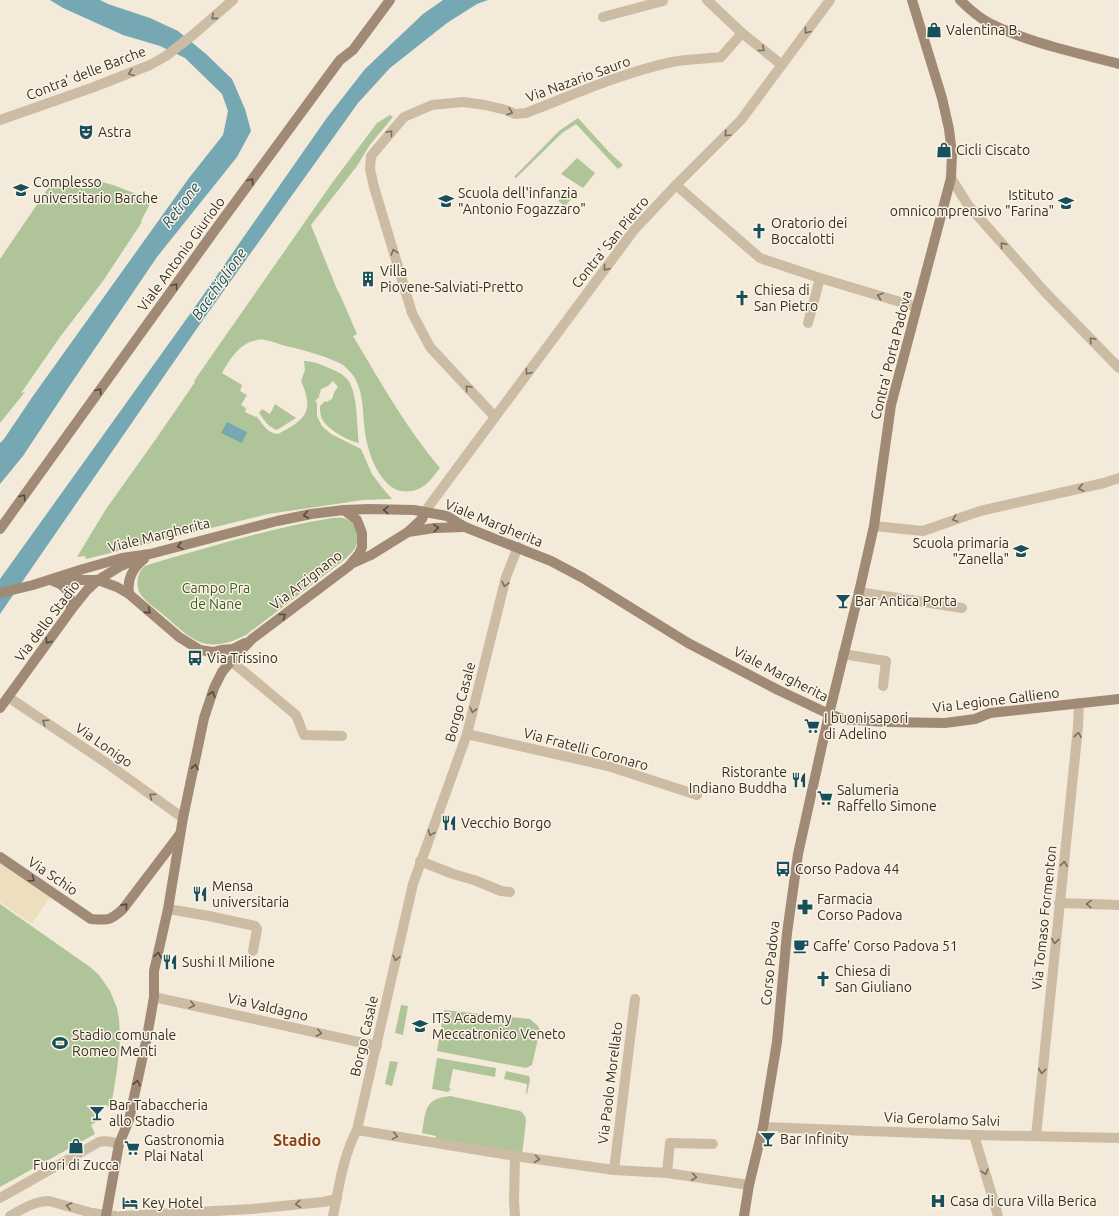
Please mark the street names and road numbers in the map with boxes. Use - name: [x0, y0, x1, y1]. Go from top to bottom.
- street label: Contra' delle Barche: [24, 43, 148, 103]
- street label: Via Nazario Sauro: [524, 53, 632, 105]
- street label: Contra' San Pietro: [568, 193, 652, 291]
- street label: Viale Antonio Giuriolo: [134, 194, 228, 314]
- street label: Contra' Porta Padova: [867, 289, 915, 421]
- street label: Viale Margherita: [443, 496, 545, 550]
- street label: Viale Margherita: [106, 515, 212, 555]
- street label: Via Arzignano: [267, 547, 345, 613]
- street label: Via dello Stadio: [11, 577, 83, 665]
- street label: Viale Margherita: [731, 643, 831, 705]
- street label: Borgo Casale: [442, 660, 478, 744]
- street label: Via Legione Gallieno: [932, 684, 1060, 716]
- street label: Via Lonigo: [72, 719, 136, 771]
- street label: Via Fratelli Coronaro: [522, 725, 650, 773]
- street label: Via Tomaso Formenton: [1028, 845, 1060, 991]
- street label: Via Schio: [25, 854, 81, 898]
- street label: Corso Padova: [758, 920, 782, 1006]
- street label: Via Valdagno: [226, 990, 310, 1024]
- street label: Borgo Casale: [347, 994, 381, 1078]
- street label: Via Paolo Morellato: [595, 1021, 625, 1145]
- street label: Via Gerolamo Salvi: [884, 1109, 1000, 1129]

